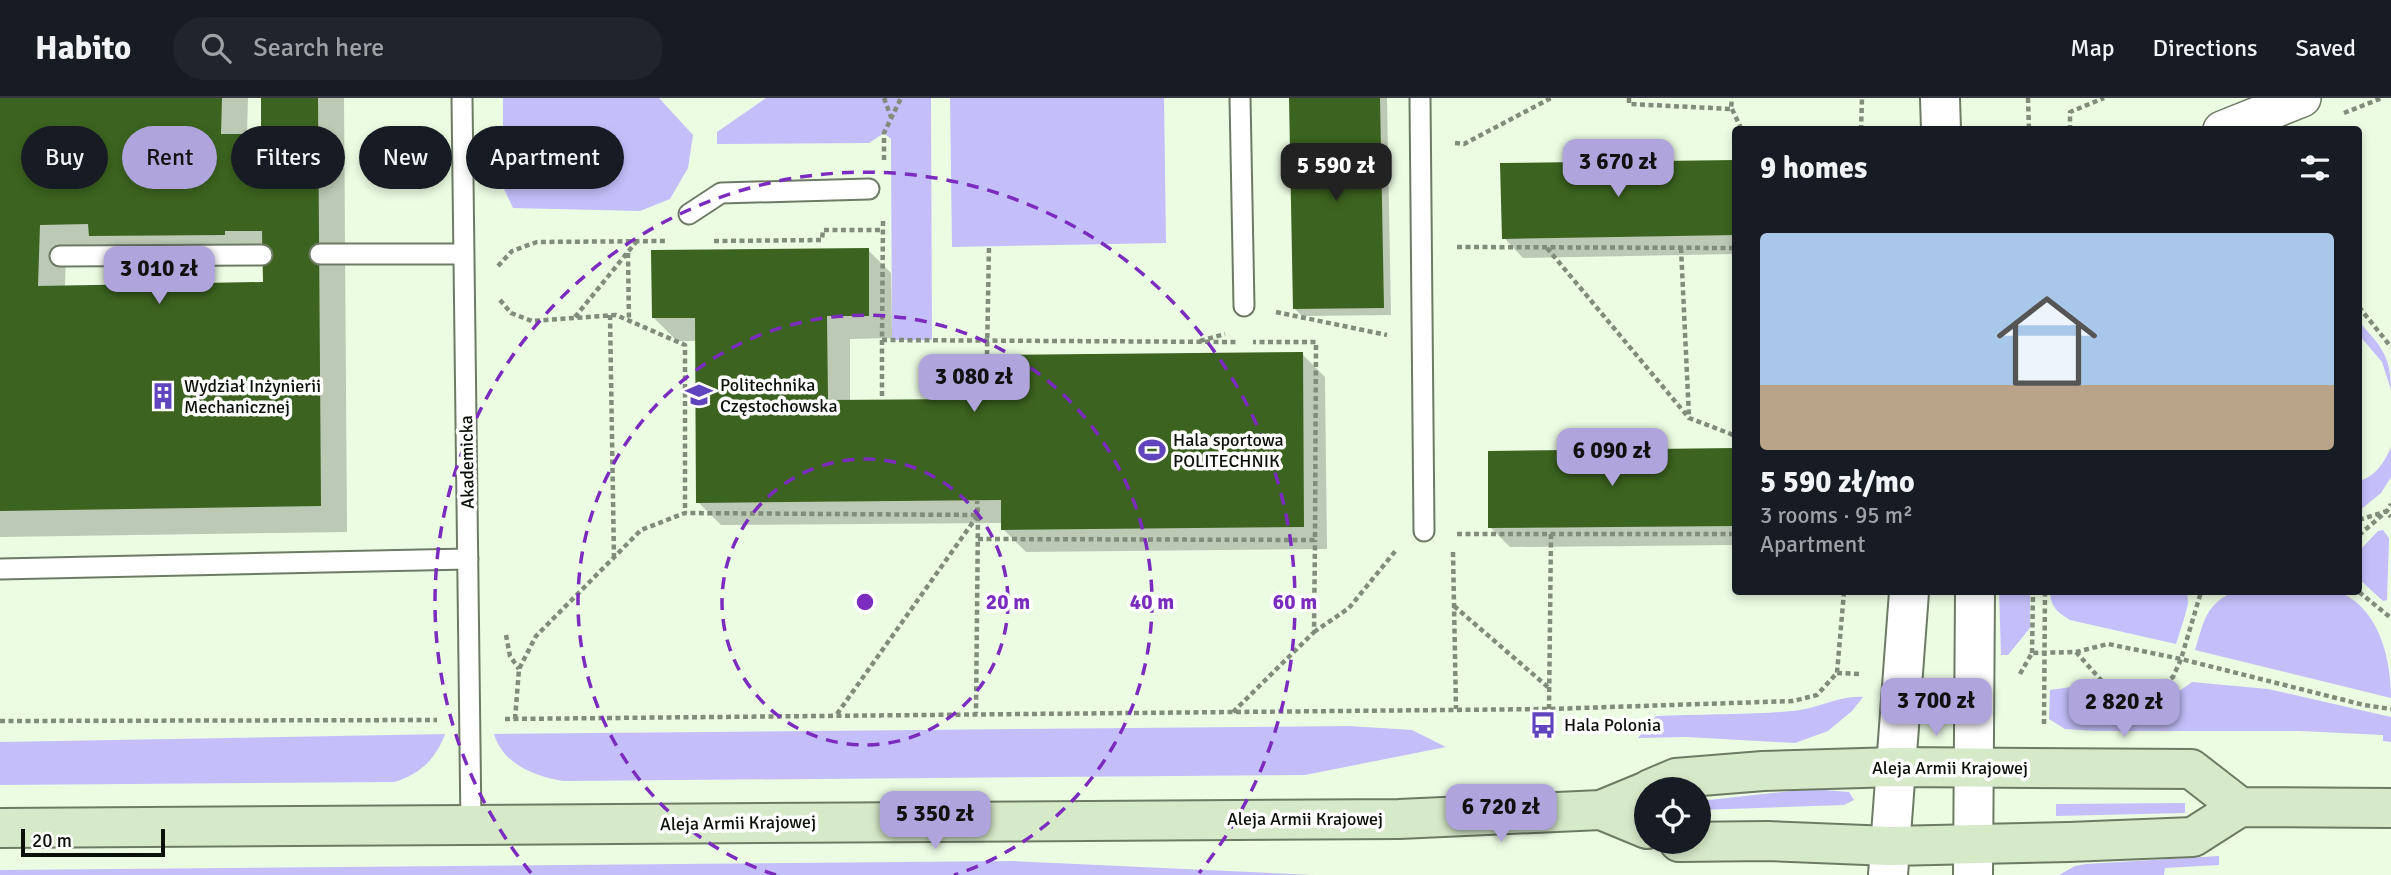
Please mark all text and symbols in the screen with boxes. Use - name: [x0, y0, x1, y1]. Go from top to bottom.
- search box: [173, 17, 663, 80]
- text: Habito: [35, 28, 131, 69]
- icon: search: [197, 29, 235, 67]
- text: Search here: [253, 32, 384, 64]
- text: Map: [2070, 33, 2115, 63]
- text: Directions: [2153, 33, 2258, 63]
- text: Saved: [2296, 33, 2356, 63]
- chip: Buy: [21, 126, 108, 189]
- chip: Rent: [122, 126, 217, 189]
- chip: Filters: [231, 126, 345, 189]
- chip: New: [359, 126, 452, 189]
- chip: Apartment: [466, 126, 624, 189]
- pin: 3 670 zł: [1546, 140, 1690, 199]
- pin: 5 590 zł: [1264, 144, 1408, 203]
- text: 3 670 zł: [1579, 147, 1657, 176]
- icon: filters: [2296, 149, 2334, 187]
- text: 9 homes: [1760, 150, 1867, 187]
- text: 5 590 zł: [1297, 151, 1375, 180]
- pin: 3 010 zł: [87, 246, 231, 306]
- text: 3 010 zł: [120, 254, 198, 283]
- icon: home: [1984, 278, 2110, 404]
- pin: 3 080 zł: [902, 354, 1046, 414]
- text: 3 080 zł: [935, 362, 1013, 391]
- place label: Politechnika Częstochowska: [720, 374, 838, 417]
- place label: Wydział Inżynierii Mechanicznej: [184, 375, 321, 418]
- school or university icon: Politechnika Częstochowska: [684, 380, 714, 410]
- building icon: Wydział Inżynierii Mechanicznej: [148, 381, 178, 411]
- street label: Akademicka: [455, 415, 479, 509]
- pin: 6 090 zł: [1540, 428, 1684, 488]
- place label: Hala sportowa POLITECHNIK: [1173, 429, 1284, 472]
- sports icon: Hala sportowa POLITECHNIK: [1137, 435, 1167, 465]
- text: 6 090 zł: [1573, 436, 1651, 465]
- text: 5 590 zł/mo: [1760, 464, 1915, 501]
- text: 3 rooms · 95 m²: [1760, 501, 1913, 530]
- text: Apartment: [1760, 530, 1865, 559]
- text: 20 m: [986, 589, 1030, 615]
- text: 40 m: [1130, 589, 1174, 615]
- text: 60 m: [1273, 589, 1317, 615]
- centre of rings: [853, 590, 877, 614]
- pin: 3 700 zł: [1864, 678, 2008, 738]
- pin: 2 820 zł: [2052, 680, 2196, 739]
- text: 3 700 zł: [1897, 686, 1975, 715]
- text: 2 820 zł: [2085, 687, 2163, 716]
- bus stop icon: Hala Polonia: [1528, 710, 1558, 740]
- place label: Hala Polonia: [1564, 714, 1661, 736]
- street label: Aleja Armii Krajowej: [1872, 757, 2028, 779]
- map controls: [1634, 777, 1711, 854]
- button: locate: [1634, 777, 1711, 854]
- pin: 6 720 zł: [1429, 784, 1573, 844]
- pin: 5 350 zł: [863, 792, 1007, 851]
- text: 6 720 zł: [1462, 792, 1540, 821]
- text: 5 350 zł: [896, 799, 974, 828]
- street label: Aleja Armii Krajowej: [1227, 808, 1383, 830]
- street label: Aleja Armii Krajowej: [660, 811, 816, 835]
- scale bar: [21, 826, 164, 858]
- text: 20 m: [32, 829, 72, 853]

